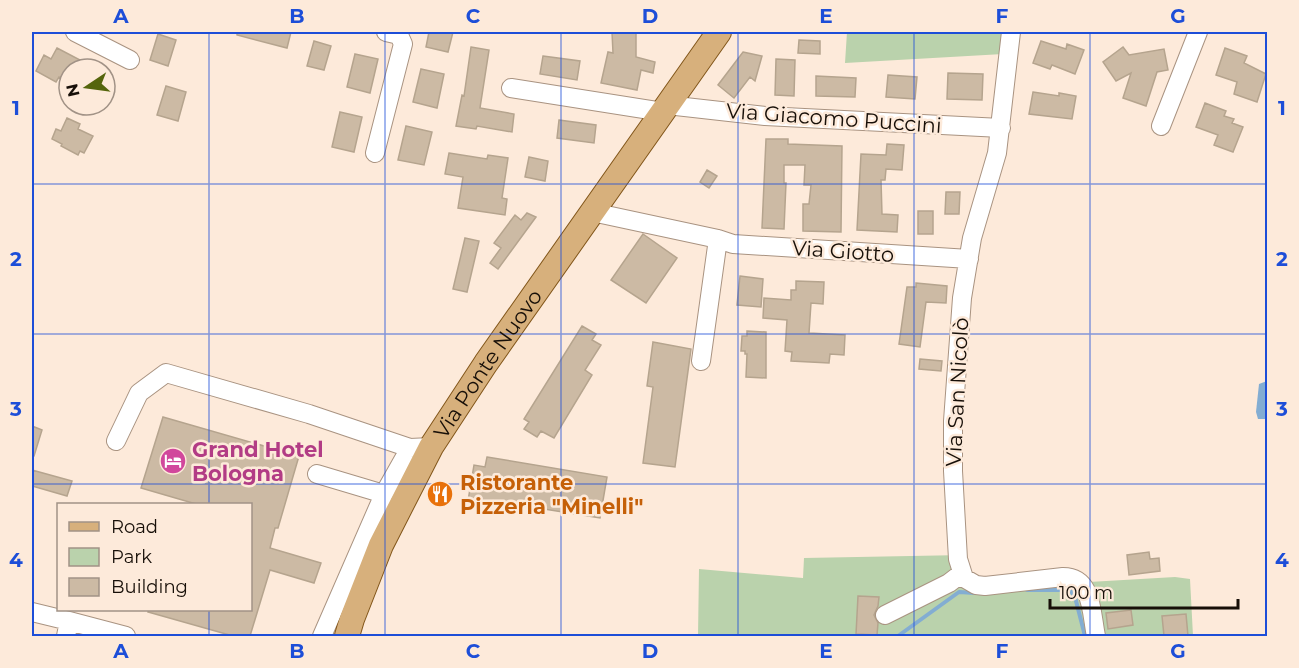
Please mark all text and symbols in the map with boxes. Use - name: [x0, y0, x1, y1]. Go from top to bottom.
- text: A: [112, 4, 129, 28]
- text: B: [289, 4, 305, 28]
- text: C: [466, 4, 481, 28]
- text: D: [642, 4, 658, 28]
- text: E: [819, 4, 833, 28]
- text: F: [996, 4, 1009, 28]
- text: G: [1170, 4, 1186, 28]
- north arrow: [57, 57, 117, 117]
- text: N: [62, 82, 84, 99]
- text: 1: [12, 96, 20, 120]
- text: 1: [1278, 96, 1286, 120]
- street label: Via Giacomo Puccini: [725, 98, 943, 138]
- street label: Via Giotto: [791, 235, 895, 267]
- text: 2: [10, 247, 22, 271]
- text: 2: [1276, 247, 1288, 271]
- street label: Via Ponte Nuovo: [428, 284, 547, 443]
- street label: Via San Nicolò: [941, 317, 973, 467]
- text: 3: [9, 397, 22, 421]
- text: 3: [1275, 397, 1288, 421]
- place label: Grand Hotel Bologna: [192, 437, 324, 486]
- hotel icon: Grand Hotel Bologna: [158, 446, 188, 476]
- place label: Ristorante Pizzeria "Minelli": [460, 470, 643, 519]
- restaurant icon: Ristorante Pizzeria "Minelli": [425, 479, 455, 509]
- legend: [57, 503, 252, 611]
- text: Road: [111, 516, 158, 538]
- text: Park: [111, 546, 152, 568]
- text: 4: [9, 548, 23, 572]
- text: 4: [1275, 548, 1289, 572]
- scale bar: [1050, 572, 1238, 610]
- text: Building: [111, 576, 188, 598]
- text: 100 m: [1059, 582, 1113, 604]
- text: A: [112, 639, 129, 663]
- text: B: [289, 639, 305, 663]
- text: C: [466, 639, 481, 663]
- text: D: [642, 639, 658, 663]
- text: E: [819, 639, 833, 663]
- text: F: [996, 639, 1009, 663]
- text: G: [1170, 639, 1186, 663]

